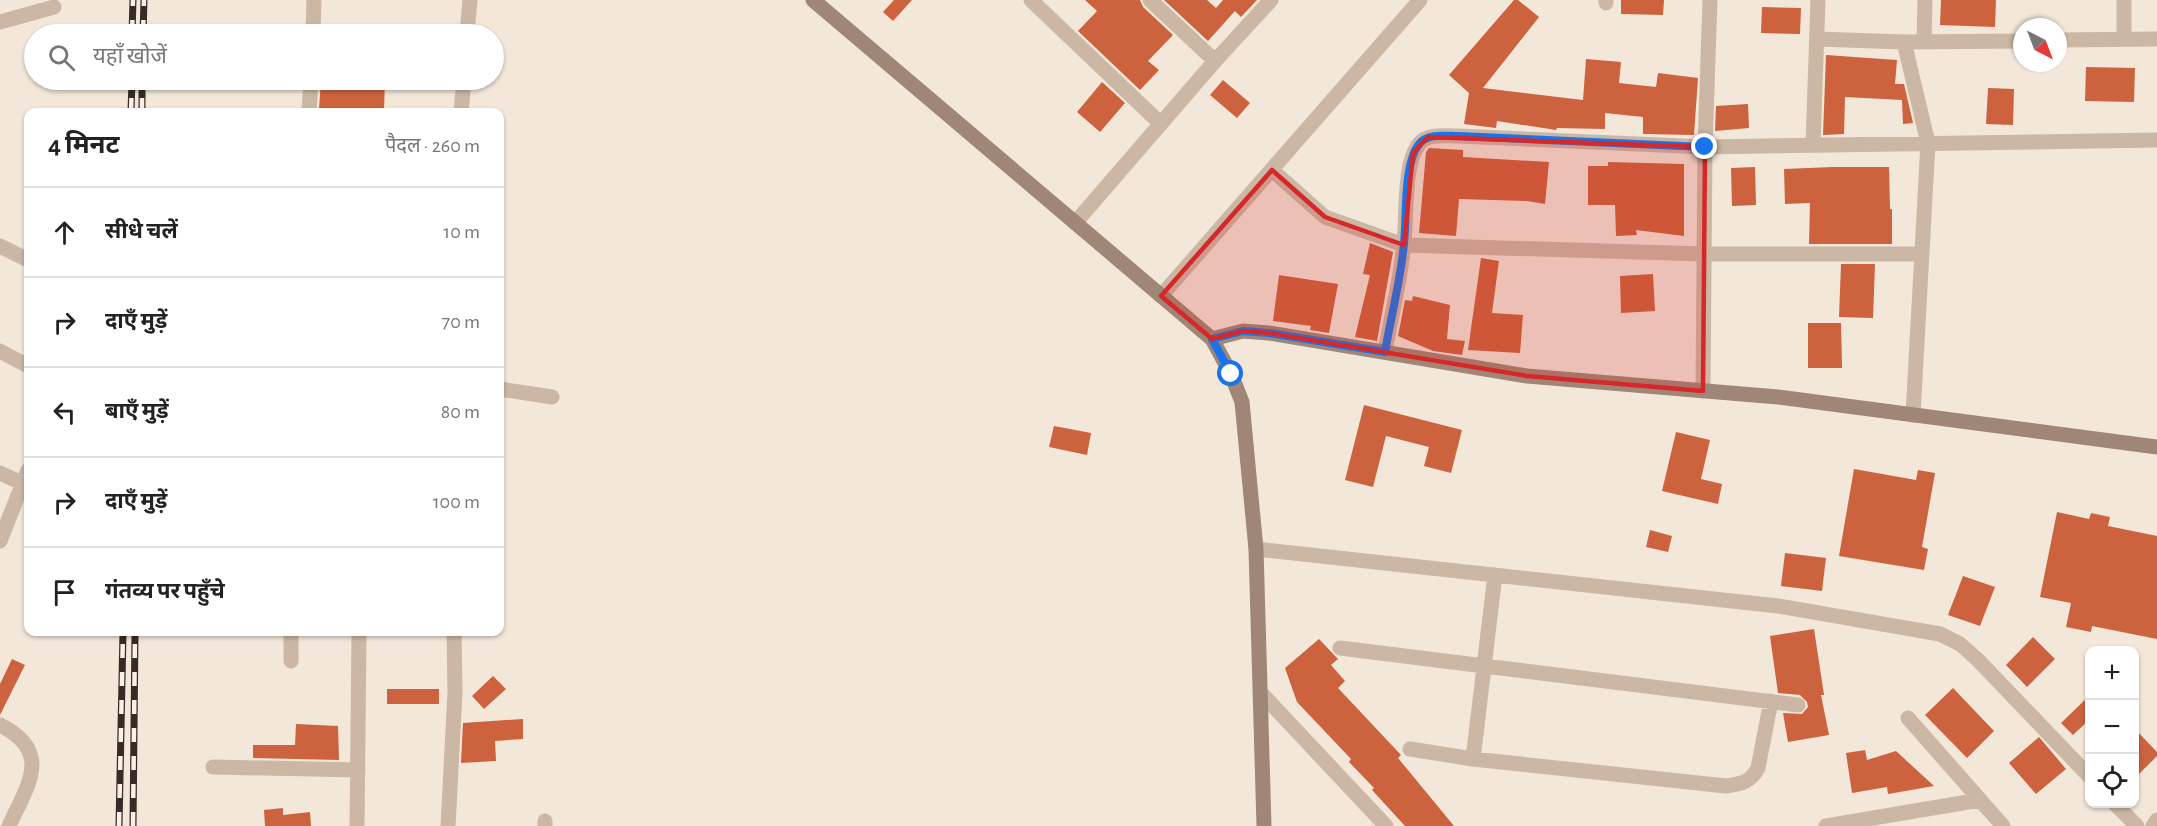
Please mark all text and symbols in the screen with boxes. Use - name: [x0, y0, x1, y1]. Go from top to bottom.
- north arrow: [2013, 18, 2067, 72]
- search box: [24, 24, 504, 90]
- icon: search: [45, 41, 78, 74]
- text: यहाँ खोजें: [93, 45, 167, 67]
- text: 4 मिनट: [48, 132, 120, 158]
- route end: [1691, 133, 1717, 159]
- text: पैदल · 260 m: [385, 136, 480, 156]
- icon: ahead: [48, 216, 81, 249]
- text: सीधे चलें: [105, 220, 178, 242]
- text: 10 m: [443, 222, 480, 242]
- icon: right: [48, 306, 81, 339]
- text: दाएँ मुड़ें: [105, 310, 167, 332]
- text: 70 m: [442, 312, 480, 332]
- route start: [1217, 360, 1243, 386]
- icon: left: [48, 396, 81, 429]
- text: बाएँ मुड़ें: [105, 400, 169, 422]
- text: 80 m: [441, 402, 480, 422]
- icon: right: [48, 486, 81, 519]
- text: दाएँ मुड़ें: [105, 490, 167, 512]
- text: 100 m: [433, 492, 480, 512]
- icon: arrive: [48, 576, 81, 609]
- text: गंतव्य पर पहुँचे: [105, 580, 225, 602]
- map controls: [2085, 646, 2139, 808]
- button: +: [2085, 646, 2139, 700]
- button: −: [2085, 700, 2139, 754]
- button: locate: [2085, 754, 2139, 808]

